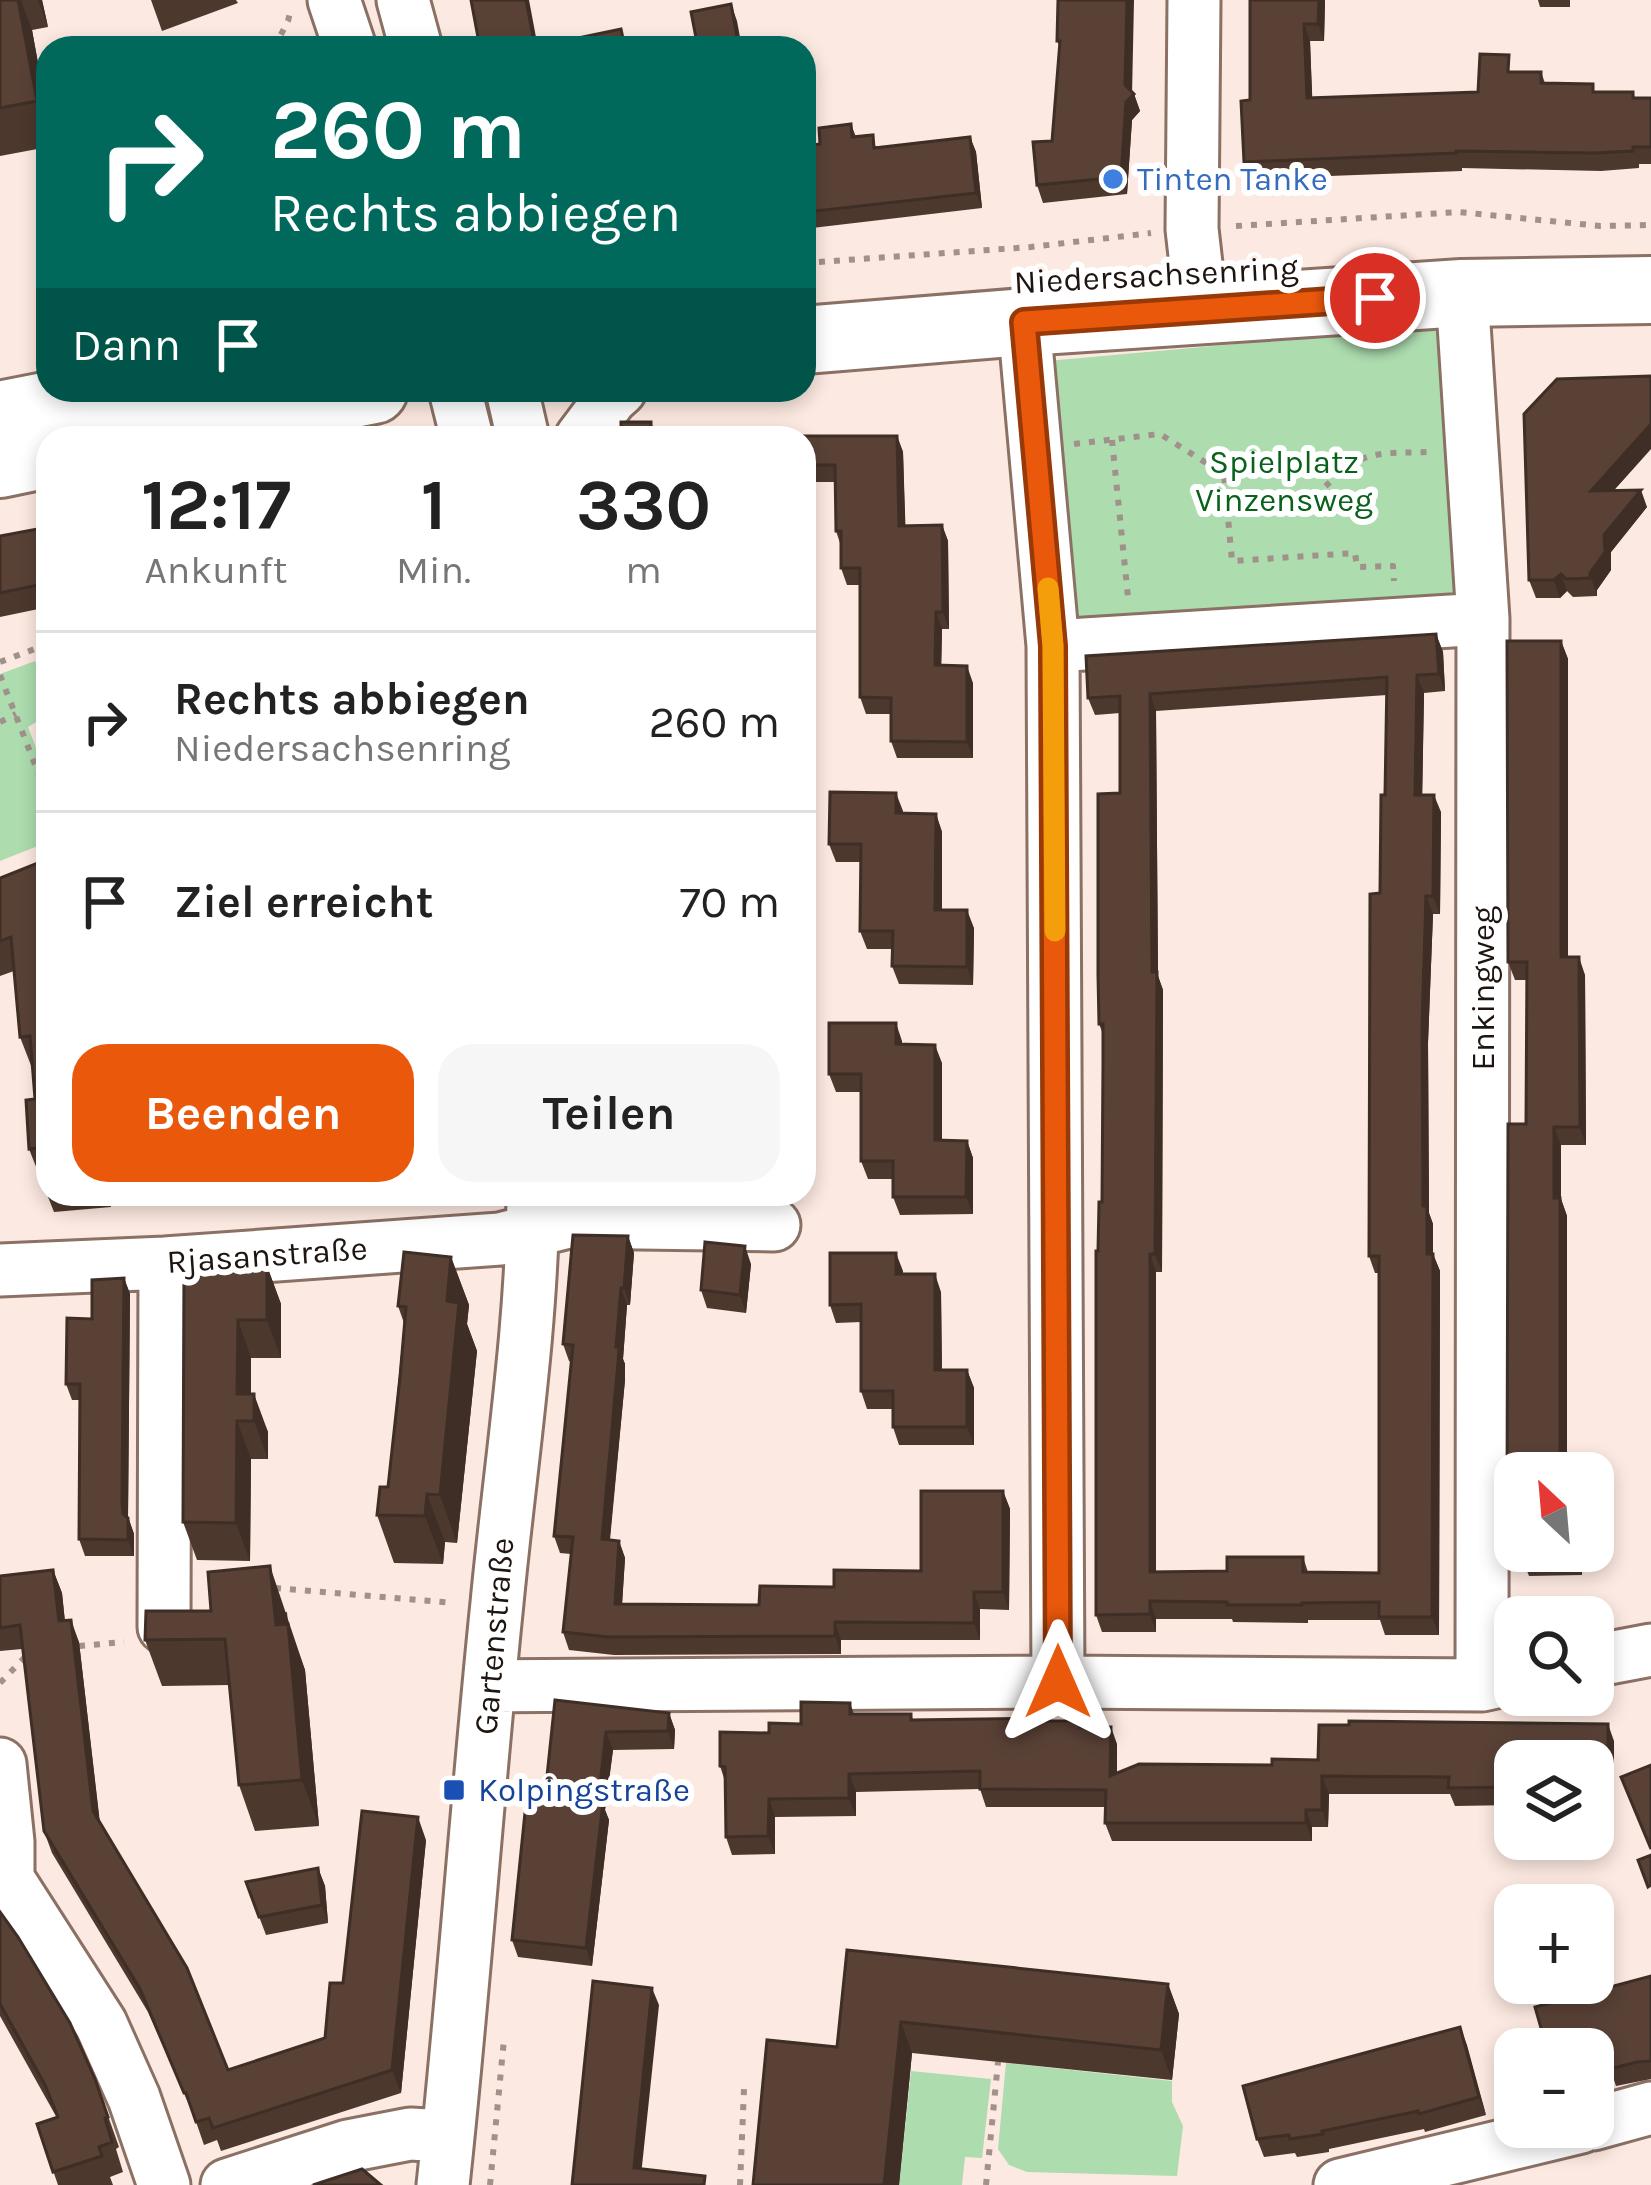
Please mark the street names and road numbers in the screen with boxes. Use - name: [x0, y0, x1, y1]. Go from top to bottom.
- street label: Niedersachsenring: [1013, 249, 1300, 301]
- street label: Enkingweg: [1464, 905, 1502, 1070]
- street label: Rjasanstraße: [165, 1229, 369, 1281]
- street label: Gartenstraße: [466, 1536, 522, 1736]

